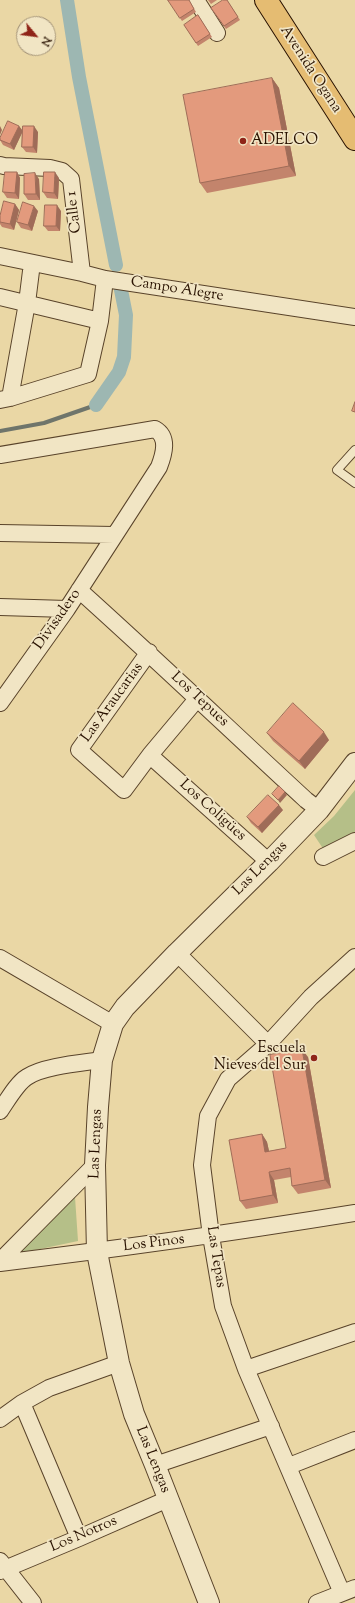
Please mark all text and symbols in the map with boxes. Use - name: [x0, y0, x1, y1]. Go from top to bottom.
- north arrow: [16, 16, 56, 56]
- street label: Avenida Ogana: [275, 23, 345, 117]
- text: N: [36, 34, 55, 49]
- place label: ADELCO: [251, 132, 318, 150]
- marker: ADELCO: [238, 136, 248, 146]
- street label: Calle 1: [63, 190, 87, 234]
- street label: Campo Alegre: [129, 274, 225, 306]
- street label: Divisadero: [31, 586, 85, 654]
- street label: Las Araucarias: [78, 660, 148, 746]
- street label: Los Tepues: [166, 669, 232, 731]
- street label: Los Coligües: [175, 776, 249, 846]
- street label: Las Lengas: [230, 838, 292, 900]
- place label: Escuela Nieves del Sur: [214, 1040, 306, 1075]
- marker: Escuela Nieves del Sur: [309, 1053, 319, 1063]
- street label: Las Lengas: [87, 1109, 107, 1179]
- street label: Las Tepas: [201, 1225, 229, 1289]
- street label: Los Pinos: [122, 1231, 186, 1257]
- street label: Las Lengas: [131, 1424, 173, 1496]
- street label: Los Notros: [48, 1513, 120, 1557]

